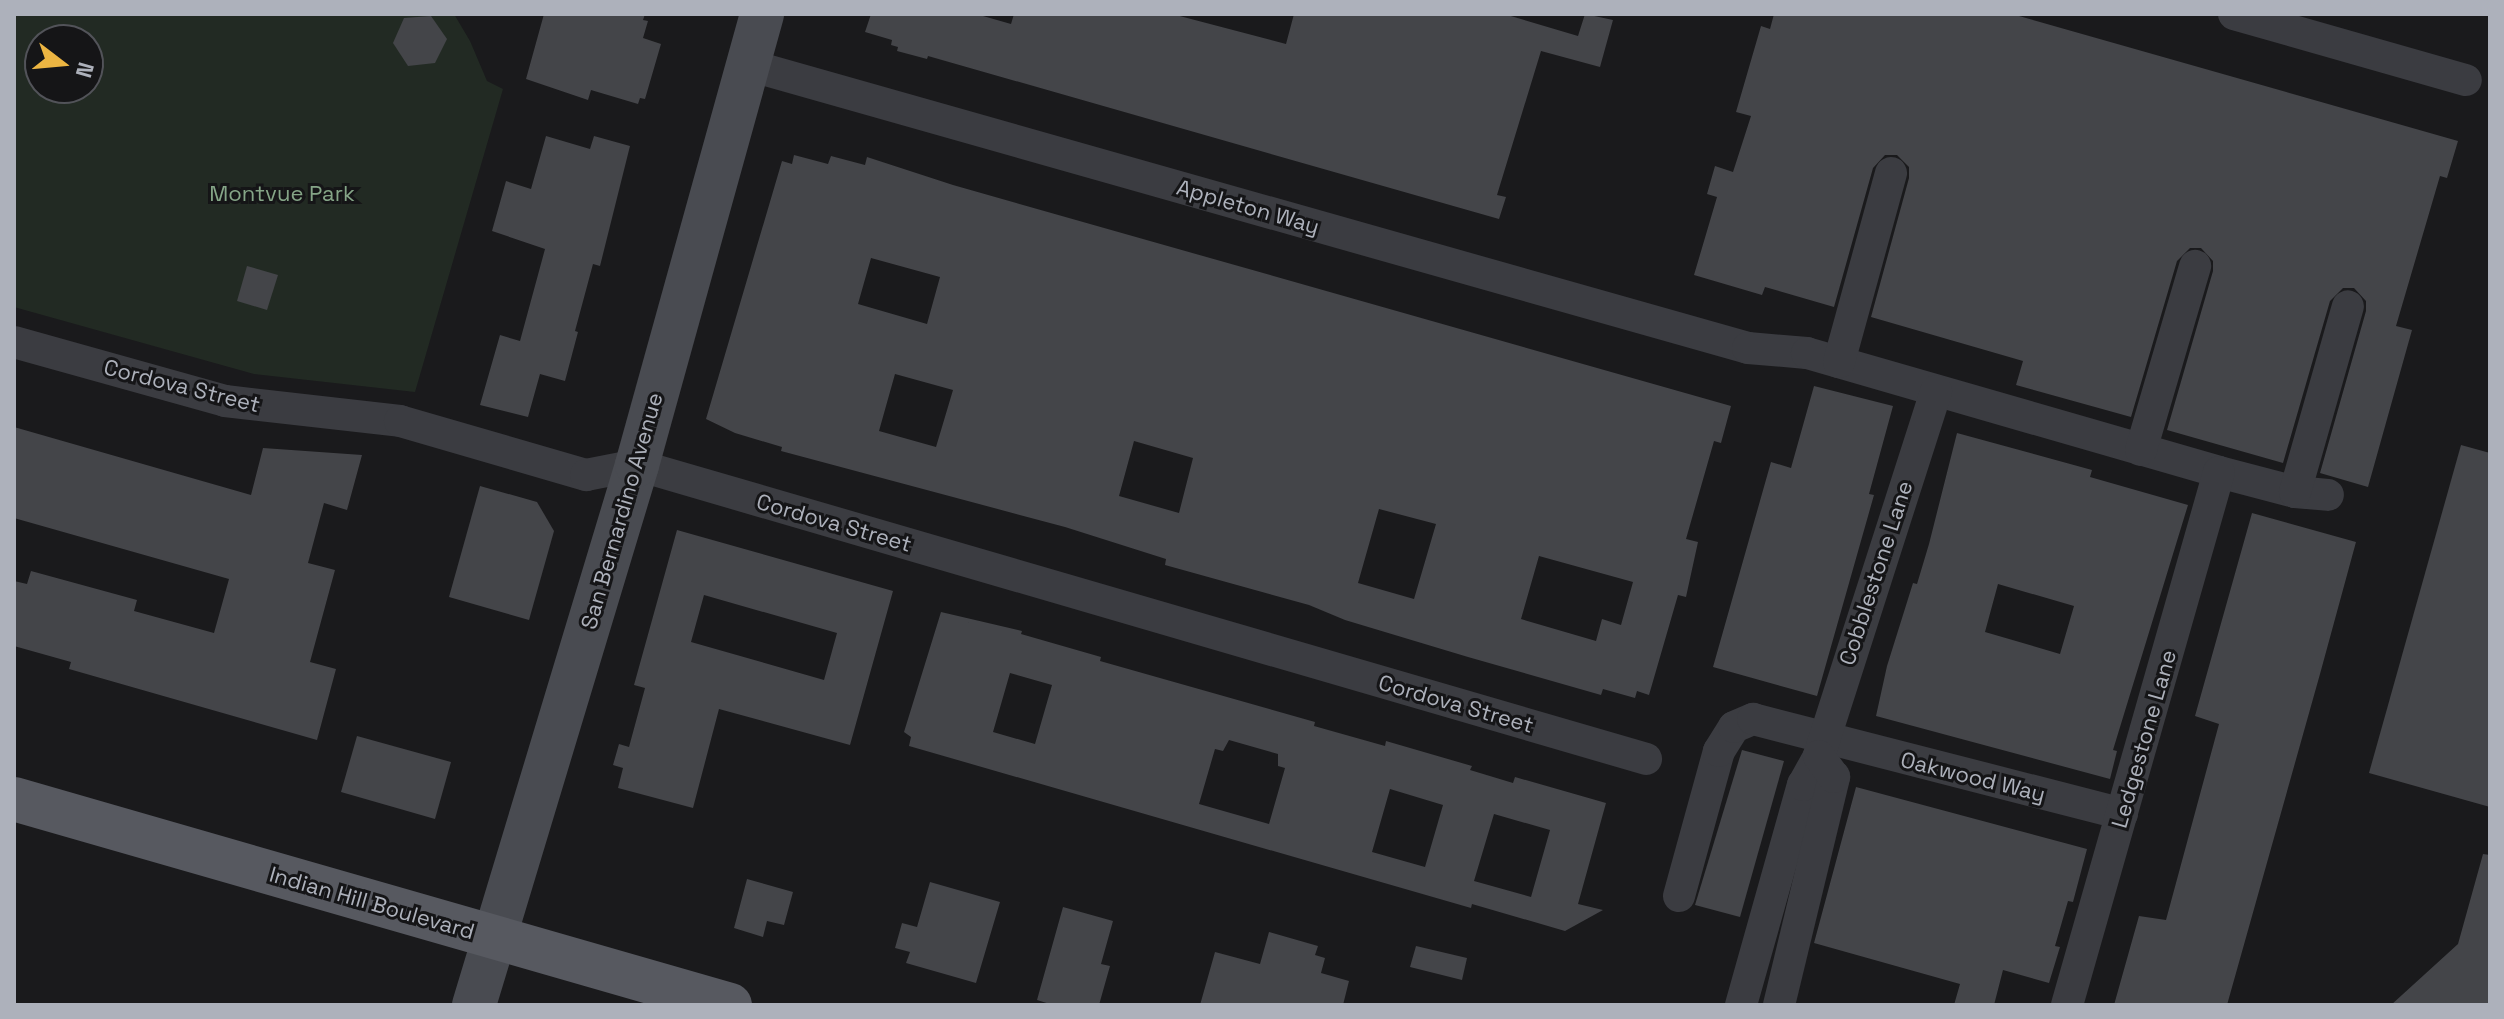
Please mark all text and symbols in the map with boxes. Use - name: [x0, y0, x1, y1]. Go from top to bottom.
- north arrow: [24, 24, 104, 104]
- text: N: [70, 59, 101, 81]
- street label: Appleton Way: [1173, 174, 1323, 240]
- park label: Montvue Park: [209, 181, 355, 207]
- street label: Cordova Street: [101, 354, 263, 418]
- street label: San Bernardino Avenue: [576, 390, 668, 632]
- street label: Cobblestone Lane: [1834, 477, 1918, 669]
- street label: Cordova Street: [753, 488, 915, 558]
- street label: Ledgestone Lane: [2106, 647, 2182, 831]
- street label: Cordova Street: [1375, 669, 1537, 739]
- street label: Oakwood Way: [1898, 746, 2048, 808]
- street label: Indian Hill Boulevard: [266, 861, 478, 945]

